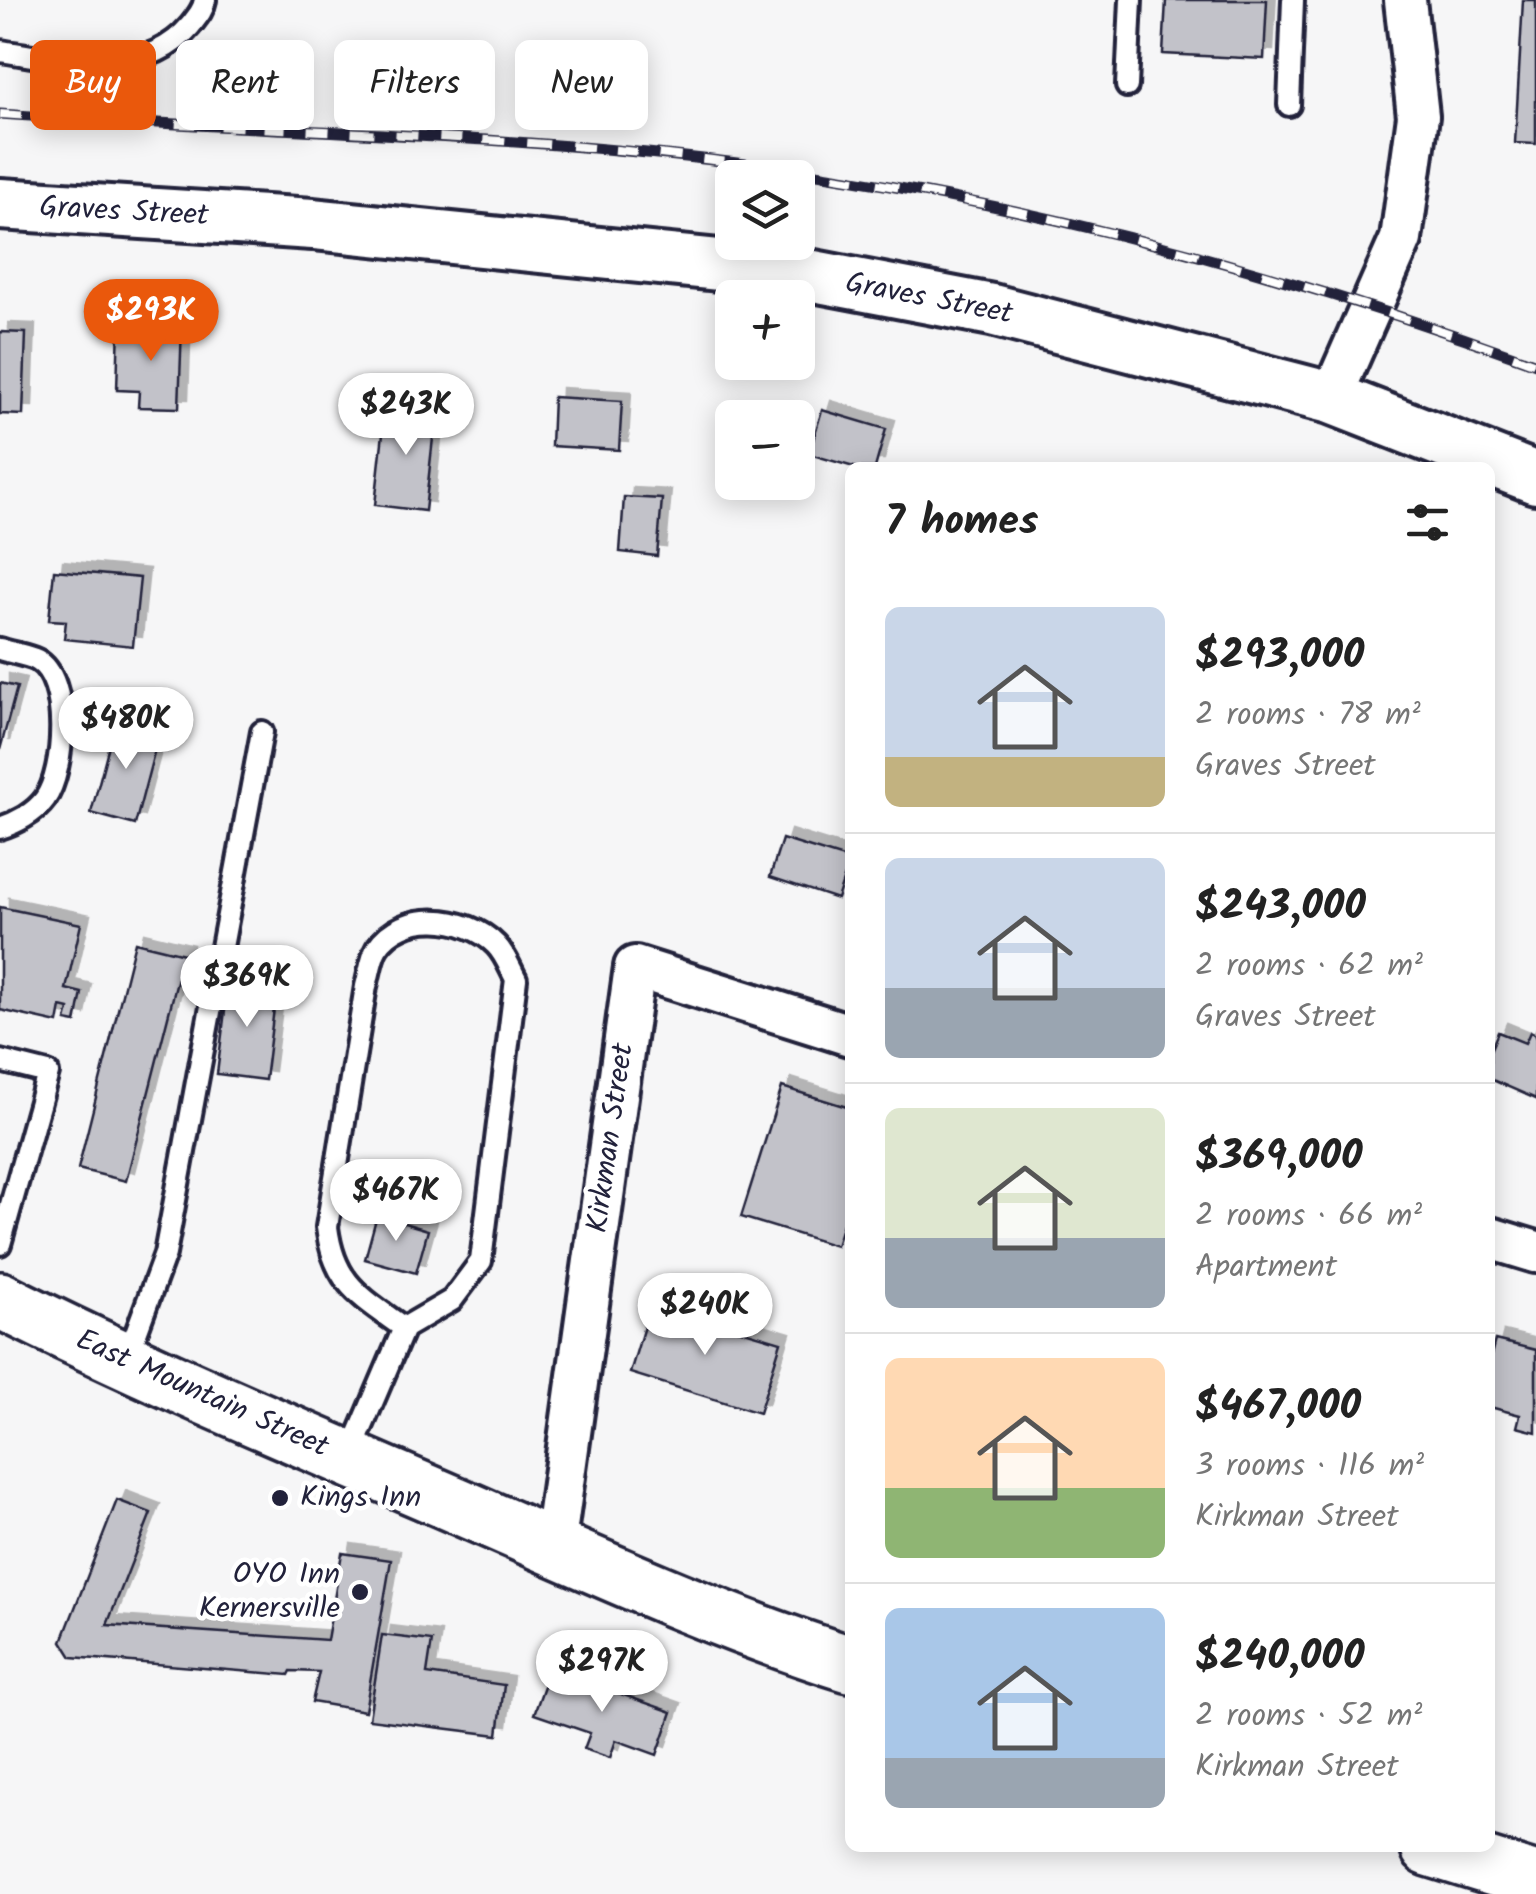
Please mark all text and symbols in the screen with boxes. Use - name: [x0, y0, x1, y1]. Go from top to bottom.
- chip: Buy: [30, 40, 156, 130]
- chip: Rent: [176, 40, 314, 130]
- chip: Filters: [334, 40, 495, 130]
- chip: New: [515, 40, 648, 130]
- map controls: [715, 160, 815, 500]
- button: layers: [715, 160, 815, 260]
- street label: Graves Street: [38, 184, 210, 240]
- street label: Graves Street: [841, 259, 1017, 339]
- pin: $293K: [81, 279, 221, 364]
- button: +: [715, 280, 815, 380]
- text: $293K: [106, 286, 196, 337]
- pin: $243K: [336, 373, 476, 458]
- text: $243K: [360, 380, 452, 431]
- button: −: [715, 400, 815, 500]
- text: 7 homes: [885, 489, 1038, 556]
- icon: filters: [1400, 495, 1455, 550]
- text: $293,000: [1195, 623, 1364, 690]
- icon: home: [965, 647, 1085, 767]
- pin: $480K: [56, 687, 196, 772]
- text: 2 rooms · 78 m²: [1195, 690, 1421, 741]
- text: $480K: [81, 694, 171, 745]
- text: Graves Street: [1195, 741, 1376, 792]
- text: $243,000: [1195, 874, 1366, 941]
- icon: home: [965, 898, 1085, 1018]
- text: 2 rooms · 62 m²: [1195, 941, 1423, 992]
- pin: $369K: [177, 945, 317, 1030]
- text: $369K: [202, 952, 292, 1003]
- text: Graves Street: [1195, 992, 1376, 1043]
- street label: Kirkman Street: [574, 1040, 648, 1236]
- text: $369,000: [1195, 1124, 1363, 1191]
- icon: home: [965, 1148, 1085, 1268]
- pin: $467K: [326, 1159, 466, 1244]
- text: $467K: [352, 1166, 440, 1217]
- text: 2 rooms · 66 m²: [1195, 1191, 1422, 1242]
- text: Apartment: [1195, 1242, 1337, 1293]
- pin: $240K: [635, 1273, 775, 1358]
- text: $240K: [660, 1280, 750, 1331]
- street label: East Mountain Street: [68, 1317, 337, 1472]
- text: $467,000: [1195, 1374, 1361, 1441]
- icon: home: [965, 1398, 1085, 1518]
- text: 3 rooms · 116 m²: [1195, 1441, 1424, 1492]
- place label: Kings Inn: [300, 1474, 421, 1522]
- marker: Kings Inn: [269, 1487, 291, 1509]
- text: Kirkman Street: [1195, 1492, 1399, 1543]
- place label: OYO Inn Kernersville: [199, 1551, 340, 1633]
- marker: OYO Inn Kernersville: [349, 1581, 371, 1603]
- text: $240,000: [1195, 1624, 1364, 1691]
- pin: $297K: [532, 1630, 672, 1715]
- text: $297K: [558, 1637, 646, 1688]
- icon: home: [965, 1648, 1085, 1768]
- text: 2 rooms · 52 m²: [1195, 1691, 1422, 1742]
- text: Kirkman Street: [1195, 1742, 1399, 1793]

